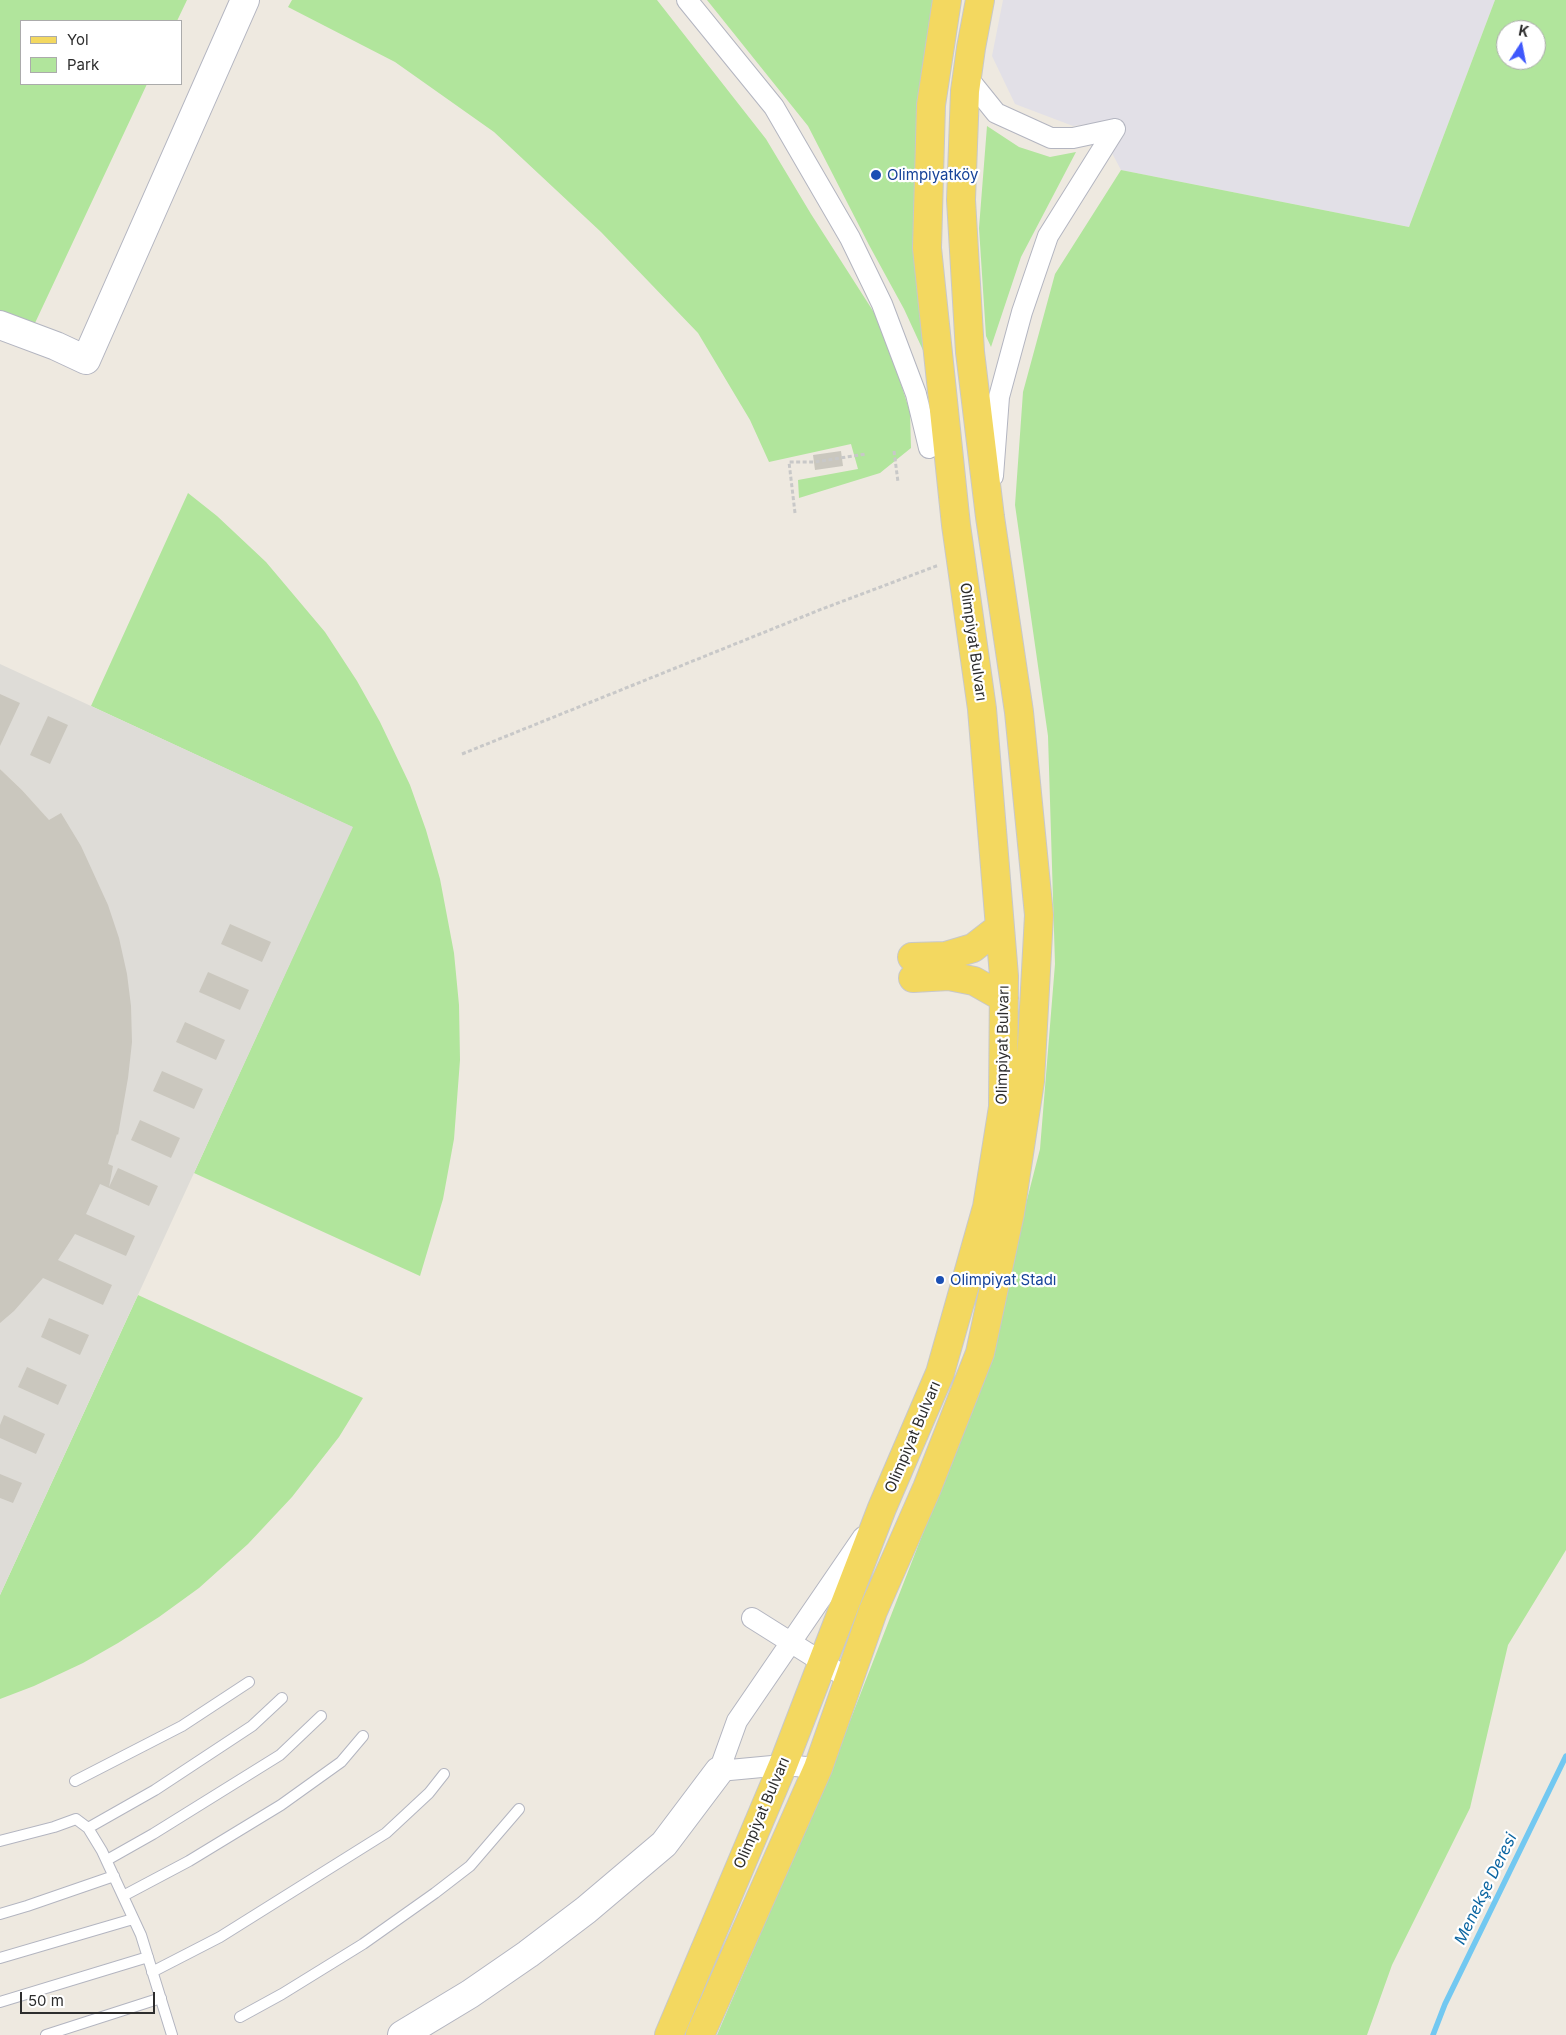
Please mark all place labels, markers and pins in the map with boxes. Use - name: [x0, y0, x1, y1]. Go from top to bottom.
- place label: Olimpiyatköy: [887, 166, 978, 184]
- marker: Olimpiyatköy: [869, 168, 883, 182]
- place label: Olimpiyat Stadı: [950, 1271, 1056, 1289]
- marker: Olimpiyat Stadı: [934, 1274, 946, 1286]

